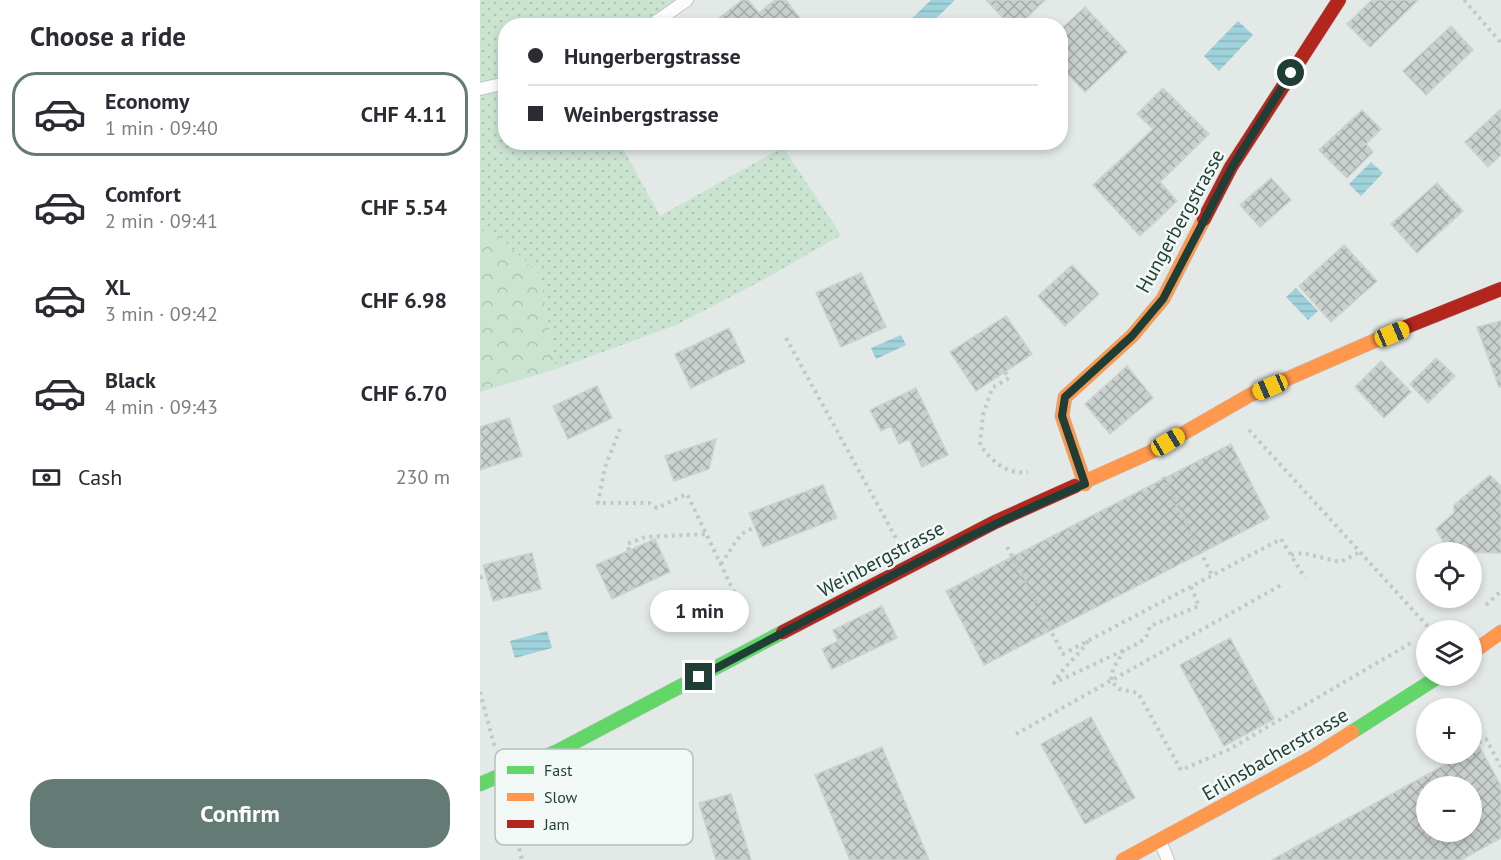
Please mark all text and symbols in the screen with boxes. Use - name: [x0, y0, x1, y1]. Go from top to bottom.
- text: Choose a ride: [30, 19, 186, 53]
- text: Hungerbergstrasse: [564, 42, 741, 70]
- route start: [1277, 59, 1304, 86]
- icon: car: [33, 87, 87, 141]
- text: Economy: [105, 87, 189, 115]
- text: CHF 4.11: [361, 100, 447, 128]
- text: Weinbergstrasse: [564, 100, 719, 128]
- text: 1 min · 09:40: [105, 115, 218, 141]
- street label: Hungerbergstrasse: [1130, 145, 1230, 297]
- icon: car: [33, 180, 87, 234]
- text: Comfort: [105, 180, 181, 208]
- text: CHF 5.54: [361, 193, 447, 221]
- text: 2 min · 09:41: [105, 208, 218, 234]
- icon: car: [33, 273, 87, 327]
- text: XL: [105, 273, 130, 301]
- text: CHF 6.98: [361, 286, 447, 314]
- text: 3 min · 09:42: [105, 301, 218, 327]
- car: [1372, 319, 1412, 349]
- icon: car: [33, 366, 87, 420]
- text: Black: [105, 366, 156, 394]
- car: [1250, 372, 1290, 402]
- text: CHF 6.70: [361, 379, 447, 407]
- text: 4 min · 09:43: [105, 394, 218, 420]
- car: [1148, 425, 1188, 459]
- icon: cash: [30, 461, 63, 494]
- text: Cash: [78, 463, 122, 491]
- text: 230 m: [396, 464, 450, 490]
- street label: Weinbergstrasse: [813, 515, 949, 603]
- map controls: [1416, 542, 1482, 842]
- button: locate: [1416, 542, 1482, 608]
- callout: 1 min: [650, 590, 748, 632]
- text: 1 min: [675, 598, 724, 624]
- button: layers: [1416, 620, 1482, 686]
- route end: [685, 663, 712, 690]
- button: +: [1416, 698, 1482, 764]
- street label: Erlinsbacherstrasse: [1197, 702, 1353, 806]
- legend: [495, 749, 693, 845]
- text: Fast: [544, 760, 573, 780]
- button: −: [1416, 776, 1482, 842]
- button: Confirm: [30, 779, 450, 848]
- text: Slow: [544, 787, 578, 807]
- text: Jam: [543, 814, 570, 834]

